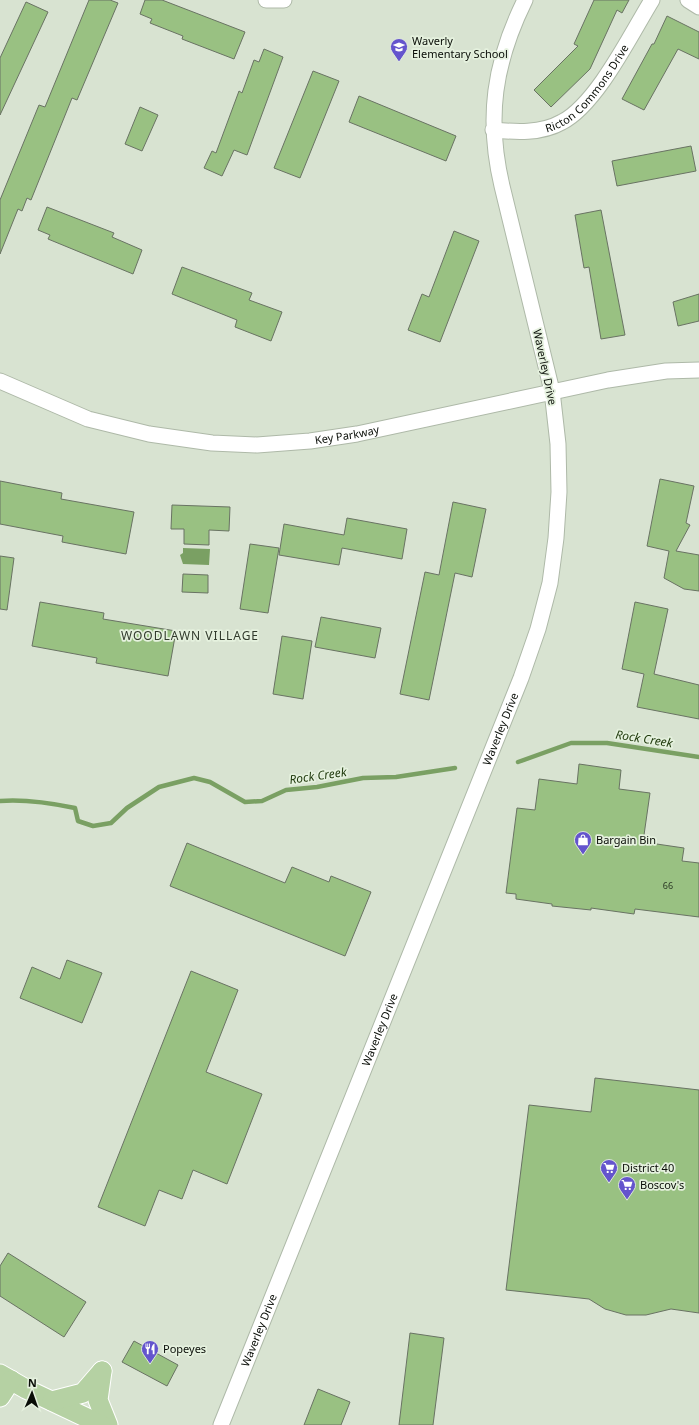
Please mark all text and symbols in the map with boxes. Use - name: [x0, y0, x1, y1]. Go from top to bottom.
- place label: Waverly Elementary School: [412, 33, 508, 61]
- school or university icon: Waverly Elementary School: [389, 37, 409, 62]
- street label: Ricton Commons Drive: [543, 41, 632, 135]
- street label: Waverley Drive: [530, 328, 561, 406]
- street label: Key Parkway: [314, 421, 381, 447]
- district label: WOODLAWN VILLAGE: [121, 627, 259, 644]
- street label: Waverley Drive: [479, 690, 521, 767]
- water label: Rock Creek: [614, 726, 675, 752]
- water label: Rock Creek: [288, 763, 349, 788]
- shop icon: Bargain Bin: [573, 830, 593, 855]
- place label: Bargain Bin: [596, 832, 656, 847]
- house number: 66: [663, 879, 673, 892]
- street label: Waverley Drive: [358, 991, 401, 1068]
- supermarket icon: District 40: [599, 1158, 619, 1183]
- place label: District 40: [622, 1160, 674, 1175]
- supermarket icon: Boscov's: [617, 1175, 637, 1200]
- place label: Boscov's: [640, 1177, 684, 1192]
- street label: Waverley Drive: [237, 1292, 280, 1369]
- restaurant icon: Popeyes: [140, 1339, 160, 1364]
- place label: Popeyes: [163, 1341, 206, 1356]
- north arrow: [12, 1373, 52, 1413]
- text: N: [28, 1375, 37, 1390]

